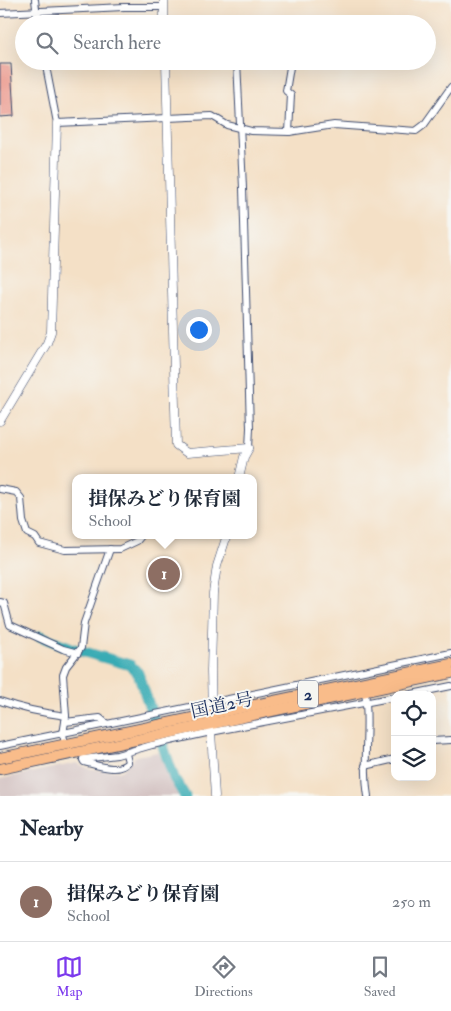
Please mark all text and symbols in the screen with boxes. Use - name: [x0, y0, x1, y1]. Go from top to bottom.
- search box: [15, 15, 436, 70]
- icon: search: [33, 29, 61, 57]
- text: Search here: [73, 31, 161, 55]
- your location: [186, 317, 212, 343]
- popup: [72, 474, 257, 539]
- text: 揖保みどり保育園: [88, 487, 241, 511]
- text: School: [88, 511, 132, 531]
- pin: 1: [148, 555, 180, 593]
- road number: 2: [298, 681, 318, 708]
- street label: 国道2号: [189, 688, 255, 723]
- map controls: [391, 691, 436, 781]
- button: locate: [391, 691, 436, 736]
- button: layers: [391, 736, 436, 781]
- text: Nearby: [20, 815, 83, 842]
- text: 揖保みどり保育園: [67, 882, 219, 906]
- text: 1: [33, 892, 39, 912]
- text: 250 m: [392, 892, 431, 912]
- text: School: [67, 906, 110, 926]
- tab: Map: [55, 953, 83, 1000]
- tab: Directions: [194, 953, 253, 1000]
- tab: Saved: [364, 953, 396, 1000]

